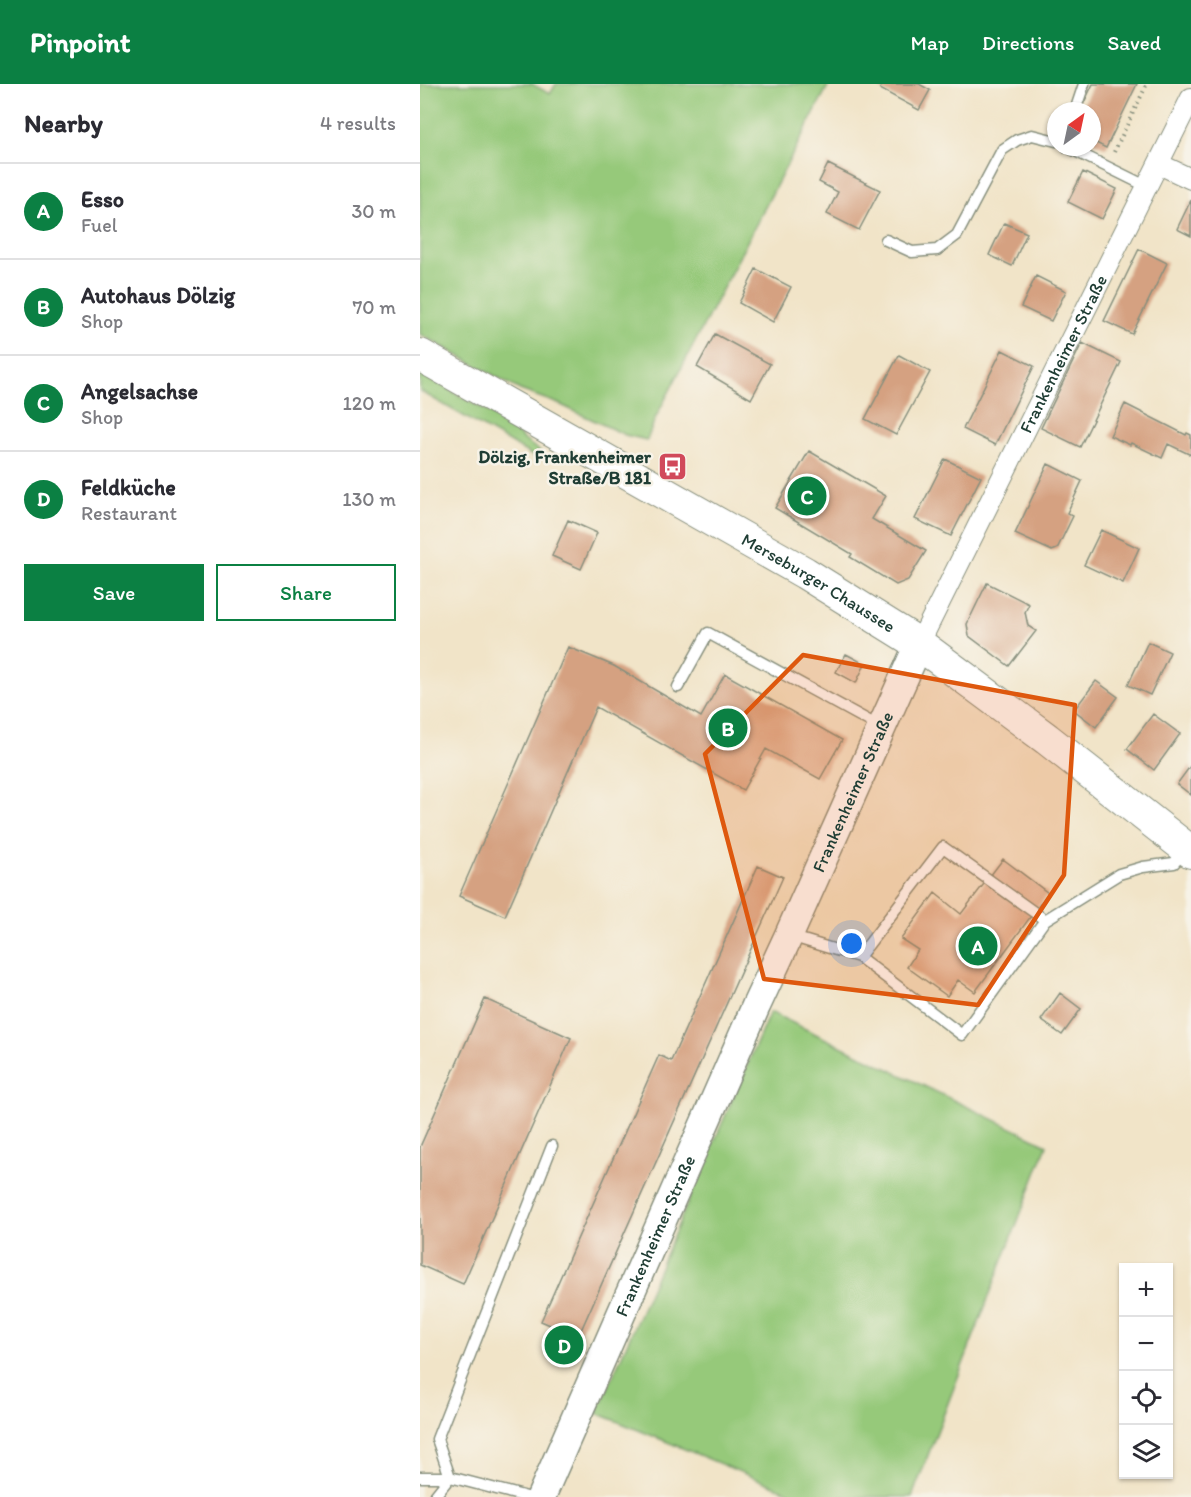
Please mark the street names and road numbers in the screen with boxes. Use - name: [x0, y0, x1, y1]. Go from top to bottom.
- street label: Frankenheimer Straße: [1015, 271, 1112, 437]
- street label: Merseburger Chaussee: [738, 528, 899, 637]
- street label: Frankenheimer Straße: [807, 708, 898, 876]
- street label: Frankenheimer Straße: [610, 1152, 700, 1320]

